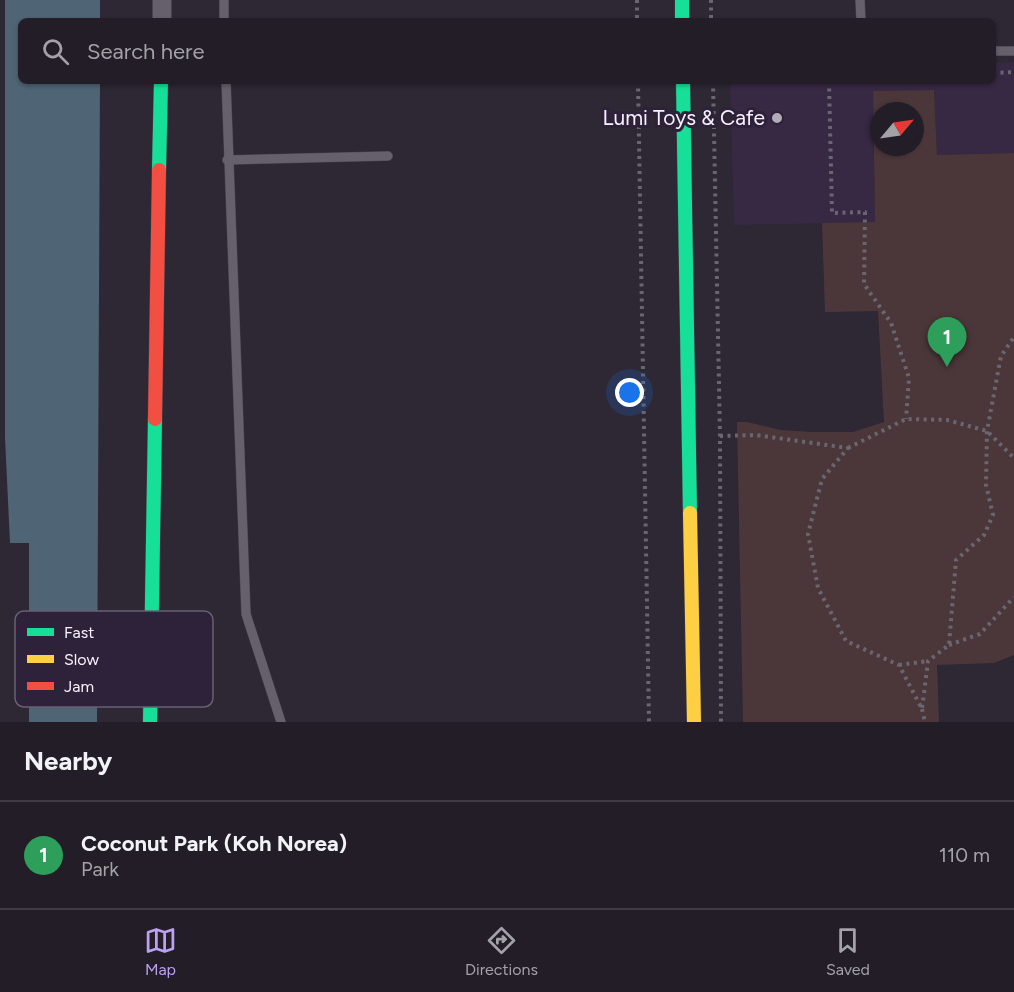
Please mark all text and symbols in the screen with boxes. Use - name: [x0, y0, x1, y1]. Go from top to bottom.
- search box: [18, 18, 996, 84]
- icon: search: [39, 35, 72, 68]
- text: Search here: [87, 38, 205, 65]
- north arrow: [870, 102, 924, 156]
- place label: Lumi Toys & Cafe: [603, 105, 765, 130]
- marker: Lumi Toys & Cafe: [770, 111, 784, 125]
- pin: 1: [928, 318, 966, 367]
- your location: [615, 378, 644, 407]
- legend: [15, 611, 213, 707]
- text: Fast: [64, 623, 94, 642]
- text: Slow: [64, 650, 99, 669]
- text: Jam: [64, 677, 94, 696]
- text: Nearby: [24, 745, 112, 777]
- text: Coconut Park (Koh Norea): [81, 830, 347, 857]
- text: 1: [39, 843, 48, 867]
- text: 110 m: [939, 843, 990, 867]
- text: Park: [81, 857, 119, 881]
- tab: Map: [144, 924, 177, 979]
- tab: Directions: [465, 924, 538, 979]
- tab: Saved: [826, 924, 870, 979]

